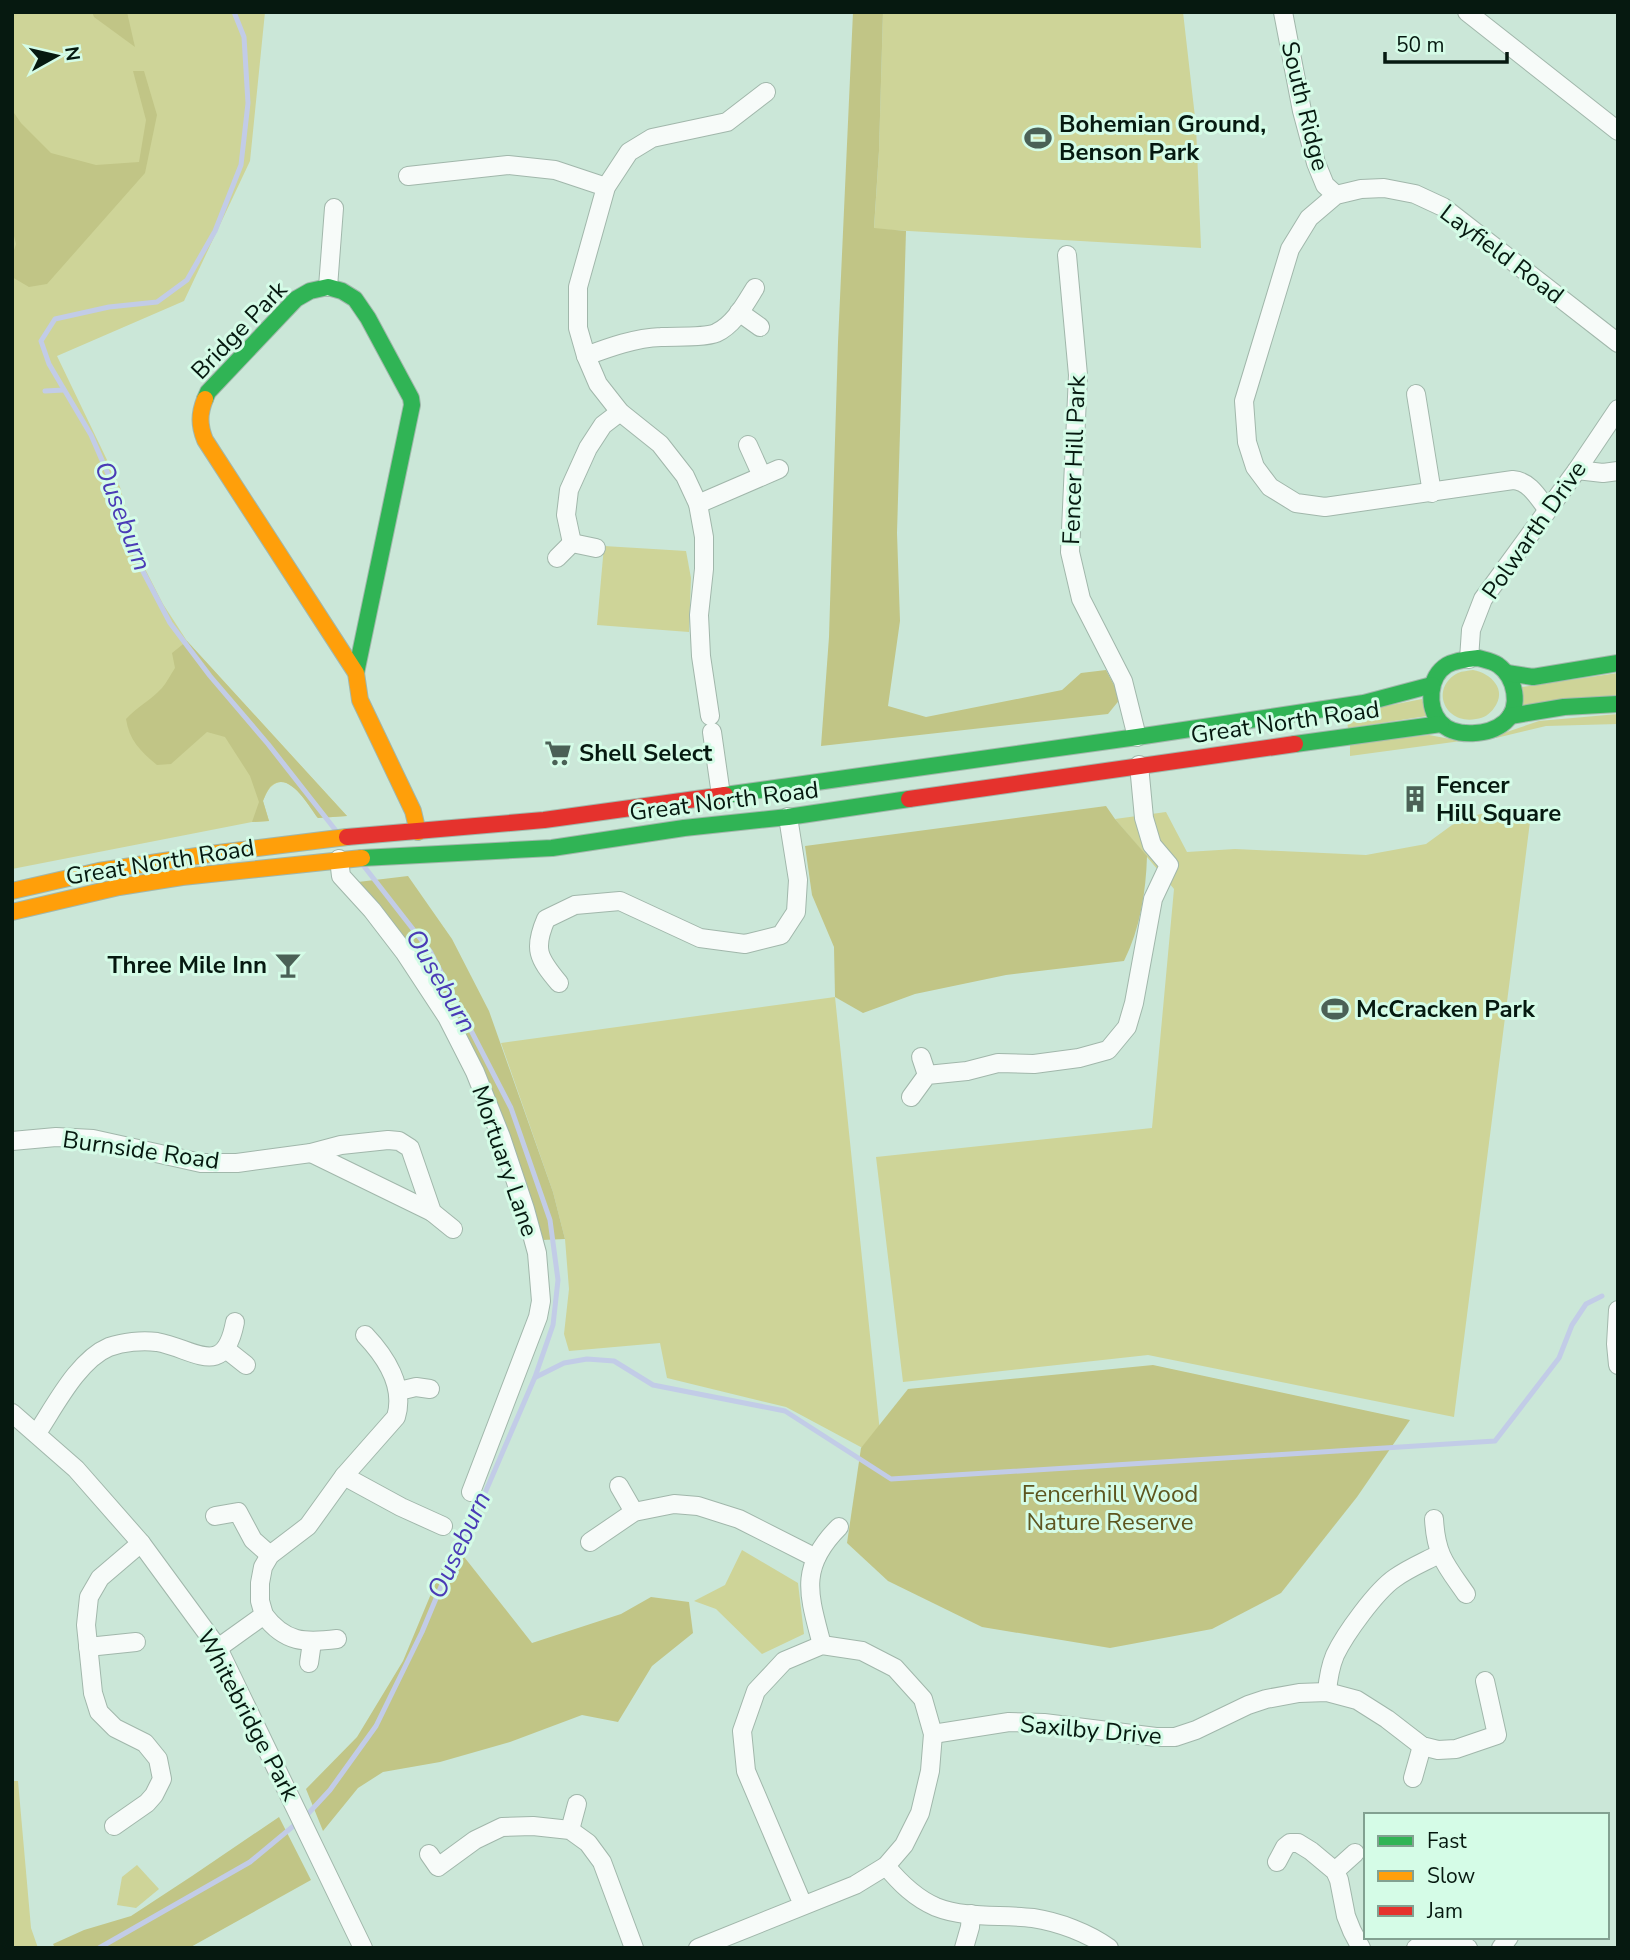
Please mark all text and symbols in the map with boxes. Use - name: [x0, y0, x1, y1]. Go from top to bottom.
- north arrow: [21, 21, 91, 91]
- scale bar: [1385, 21, 1508, 65]
- text: 50 m: [1396, 31, 1445, 59]
- street label: South Ridge: [1273, 38, 1337, 174]
- text: N: [58, 45, 86, 63]
- place label: Bohemian Ground, Benson Park: [1059, 108, 1266, 168]
- sports icon: Bohemian Ground, Benson Park: [1023, 123, 1053, 153]
- street label: Layfield Road: [1434, 197, 1570, 311]
- street label: Bridge Park: [184, 273, 295, 386]
- street label: Fencer Hill Park: [1055, 374, 1093, 545]
- street label: Polwarth Drive: [1474, 455, 1594, 605]
- water label: Ouseburn: [86, 456, 160, 576]
- street label: Great North Road: [1189, 693, 1381, 751]
- place label: Shell Select: [579, 737, 713, 769]
- supermarket icon: Shell Select: [543, 738, 573, 768]
- place label: Fencer Hill Square: [1436, 769, 1561, 829]
- street label: Great North Road: [628, 774, 820, 828]
- building icon: Fencer Hill Square: [1400, 784, 1430, 814]
- street label: Great North Road: [64, 831, 256, 893]
- water label: Ouseburn: [397, 923, 485, 1039]
- place label: Three Mile Inn: [108, 949, 267, 981]
- bar icon: Three Mile Inn: [273, 950, 303, 980]
- place label: McCracken Park: [1356, 993, 1536, 1025]
- sports icon: McCracken Park: [1320, 994, 1350, 1024]
- street label: Mortuary Lane: [464, 1081, 546, 1241]
- street label: Burnside Road: [61, 1123, 221, 1177]
- park label: Fencerhill Wood Nature Reserve: [1022, 1478, 1198, 1538]
- water label: Ouseburn: [419, 1486, 499, 1604]
- street label: Whitebridge Park: [189, 1624, 307, 1807]
- street label: Saxilby Drive: [1019, 1708, 1163, 1752]
- legend: [1364, 1813, 1609, 1939]
- text: Fast: [1427, 1827, 1467, 1855]
- text: Slow: [1427, 1862, 1476, 1890]
- text: Jam: [1426, 1897, 1463, 1925]

